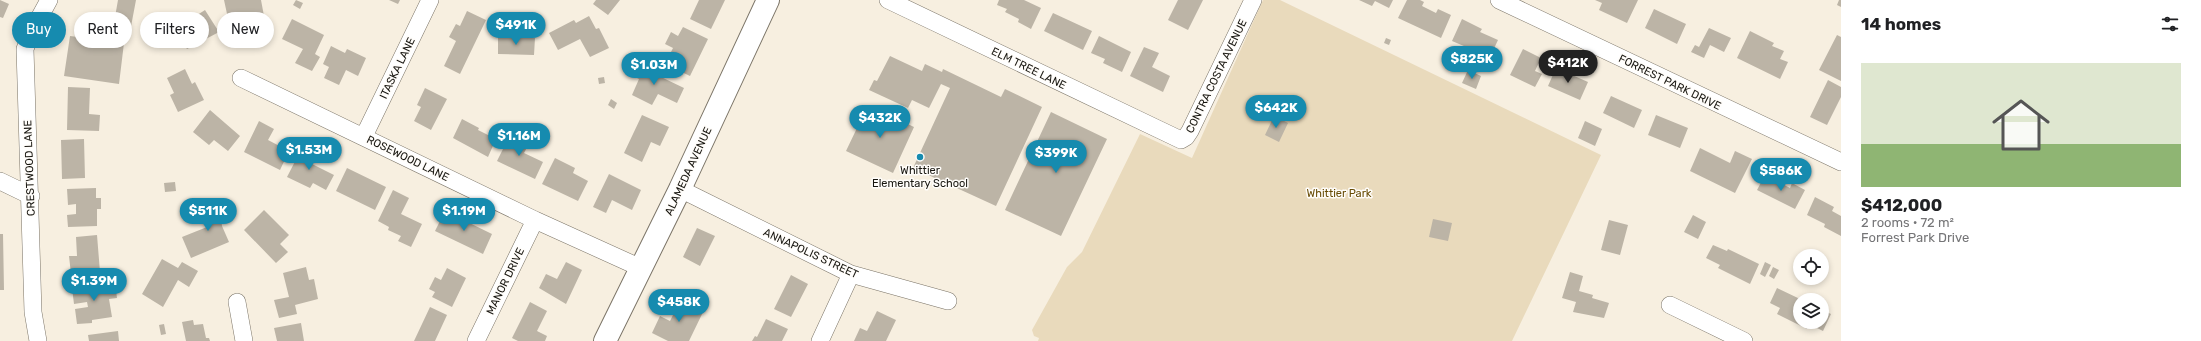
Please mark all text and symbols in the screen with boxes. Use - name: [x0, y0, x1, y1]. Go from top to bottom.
- chip: Buy: [12, 12, 66, 48]
- chip: Rent: [74, 12, 132, 48]
- chip: Filters: [140, 12, 209, 48]
- chip: New: [217, 12, 274, 48]
- pin: $491K: [488, 12, 544, 46]
- icon: filters: [2159, 13, 2181, 35]
- text: 14 homes: [1861, 14, 1941, 34]
- text: $491K: [496, 17, 536, 32]
- street label: CONTRA COSTA AVENUE: [1183, 17, 1250, 135]
- street label: ITASKA LANE: [377, 35, 418, 101]
- street label: ELM TREE LANE: [989, 45, 1069, 92]
- pin: $825K: [1444, 46, 1500, 80]
- pin: $412K: [1540, 50, 1596, 84]
- text: $825K: [1451, 51, 1493, 66]
- pin: $1.03M: [621, 52, 687, 86]
- street label: FORREST PARK DRIVE: [1616, 52, 1723, 113]
- text: $412K: [1548, 55, 1588, 70]
- text: $1.03M: [631, 57, 677, 72]
- icon: home: [1985, 89, 2057, 161]
- pin: $642K: [1248, 95, 1304, 129]
- text: $642K: [1254, 100, 1298, 115]
- pin: $432K: [852, 105, 908, 139]
- text: $432K: [858, 110, 902, 125]
- street label: CRESTWOOD LANE: [21, 119, 38, 216]
- pin: $1.16M: [486, 123, 552, 157]
- street label: ALAMEDA AVENUE: [662, 125, 715, 217]
- text: $1.16M: [497, 128, 541, 143]
- street label: ROSEWOOD LANE: [365, 133, 451, 184]
- pin: $1.53M: [276, 137, 342, 171]
- pin: $399K: [1028, 140, 1084, 174]
- text: $1.53M: [286, 142, 332, 157]
- text: $399K: [1035, 145, 1077, 160]
- marker: Whittier Elementary School: [915, 152, 925, 162]
- pin: $586K: [1753, 158, 1809, 192]
- text: $586K: [1760, 163, 1802, 178]
- place label: Whittier Elementary School: [872, 164, 968, 190]
- park label: Whittier Park: [1306, 187, 1372, 200]
- text: $412,000: [1861, 195, 1942, 215]
- pin: $511K: [180, 198, 236, 232]
- pin: $1.19M: [431, 198, 497, 232]
- text: $511K: [189, 203, 227, 218]
- text: $1.19M: [442, 203, 486, 218]
- text: 2 rooms · 72 m²: [1861, 215, 1954, 230]
- street label: ANNAPOLIS STREET: [761, 226, 861, 281]
- text: Forrest Park Drive: [1861, 230, 1969, 245]
- street label: MANOR DRIVE: [484, 245, 527, 317]
- map controls: [1793, 249, 1829, 329]
- button: locate: [1793, 249, 1829, 285]
- pin: $1.39M: [61, 268, 127, 302]
- text: $1.39M: [71, 273, 117, 288]
- pin: $458K: [651, 289, 707, 323]
- button: layers: [1793, 293, 1829, 329]
- text: $458K: [657, 294, 701, 309]

